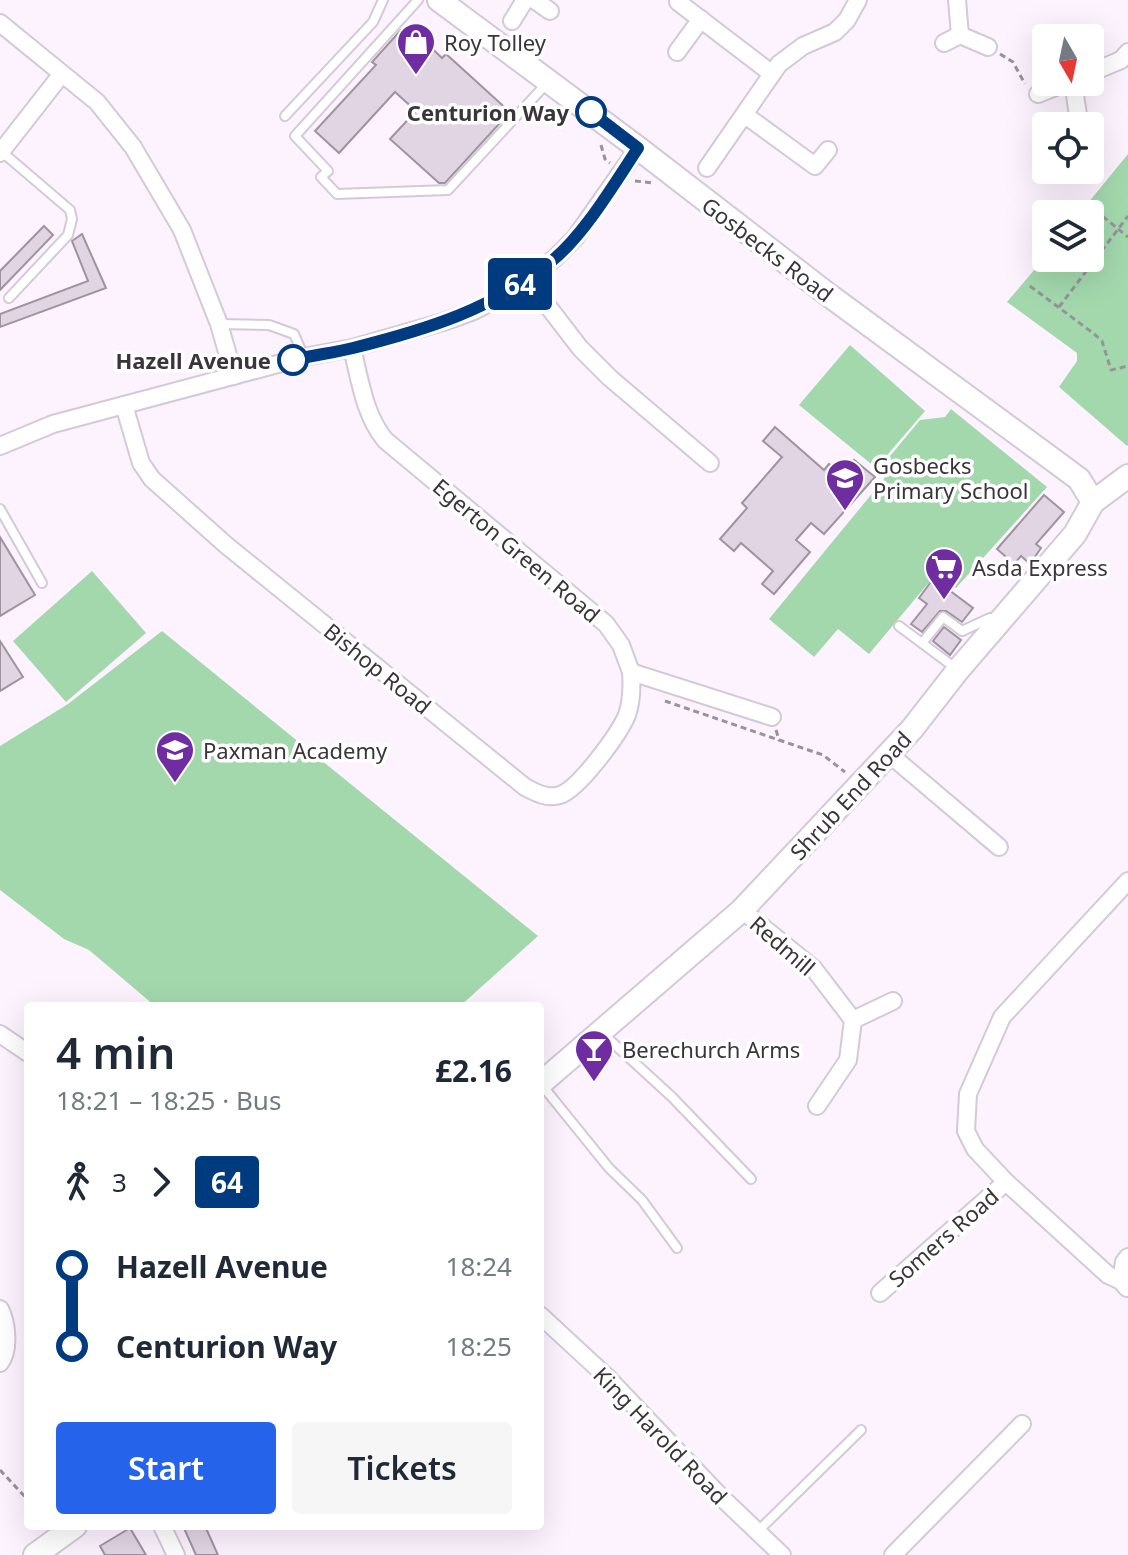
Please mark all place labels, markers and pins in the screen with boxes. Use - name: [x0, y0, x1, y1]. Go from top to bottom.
- shop icon: Roy Tolley: [395, 21, 437, 76]
- place label: Roy Tolley: [444, 27, 547, 57]
- place label: Centurion Way: [407, 97, 569, 127]
- marker: Centurion Way: [576, 97, 606, 127]
- place label: Hazell Avenue: [116, 345, 271, 375]
- marker: Hazell Avenue: [278, 345, 308, 375]
- place label: Gosbecks Primary School: [873, 450, 1029, 505]
- school or university icon: Gosbecks Primary School: [824, 457, 866, 512]
- supermarket icon: Asda Express: [923, 546, 965, 601]
- place label: Asda Express: [972, 552, 1108, 582]
- school or university icon: Paxman Academy: [154, 729, 196, 784]
- place label: Paxman Academy: [203, 735, 388, 765]
- bar icon: Berechurch Arms: [573, 1028, 615, 1083]
- place label: Berechurch Arms: [622, 1034, 800, 1064]

